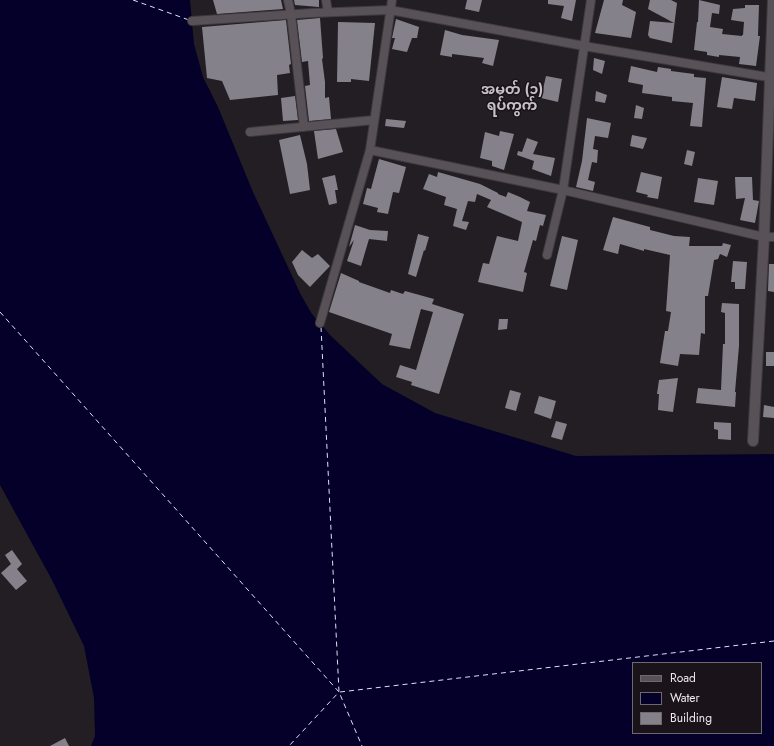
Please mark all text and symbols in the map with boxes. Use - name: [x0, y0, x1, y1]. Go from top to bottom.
- district label: အမှတ် (၁) ရပ်ကွက်: [481, 83, 543, 116]
- legend: [632, 662, 762, 734]
- text: Road: [670, 669, 696, 687]
- text: Water: [670, 689, 700, 707]
- text: Building: [670, 709, 712, 727]

